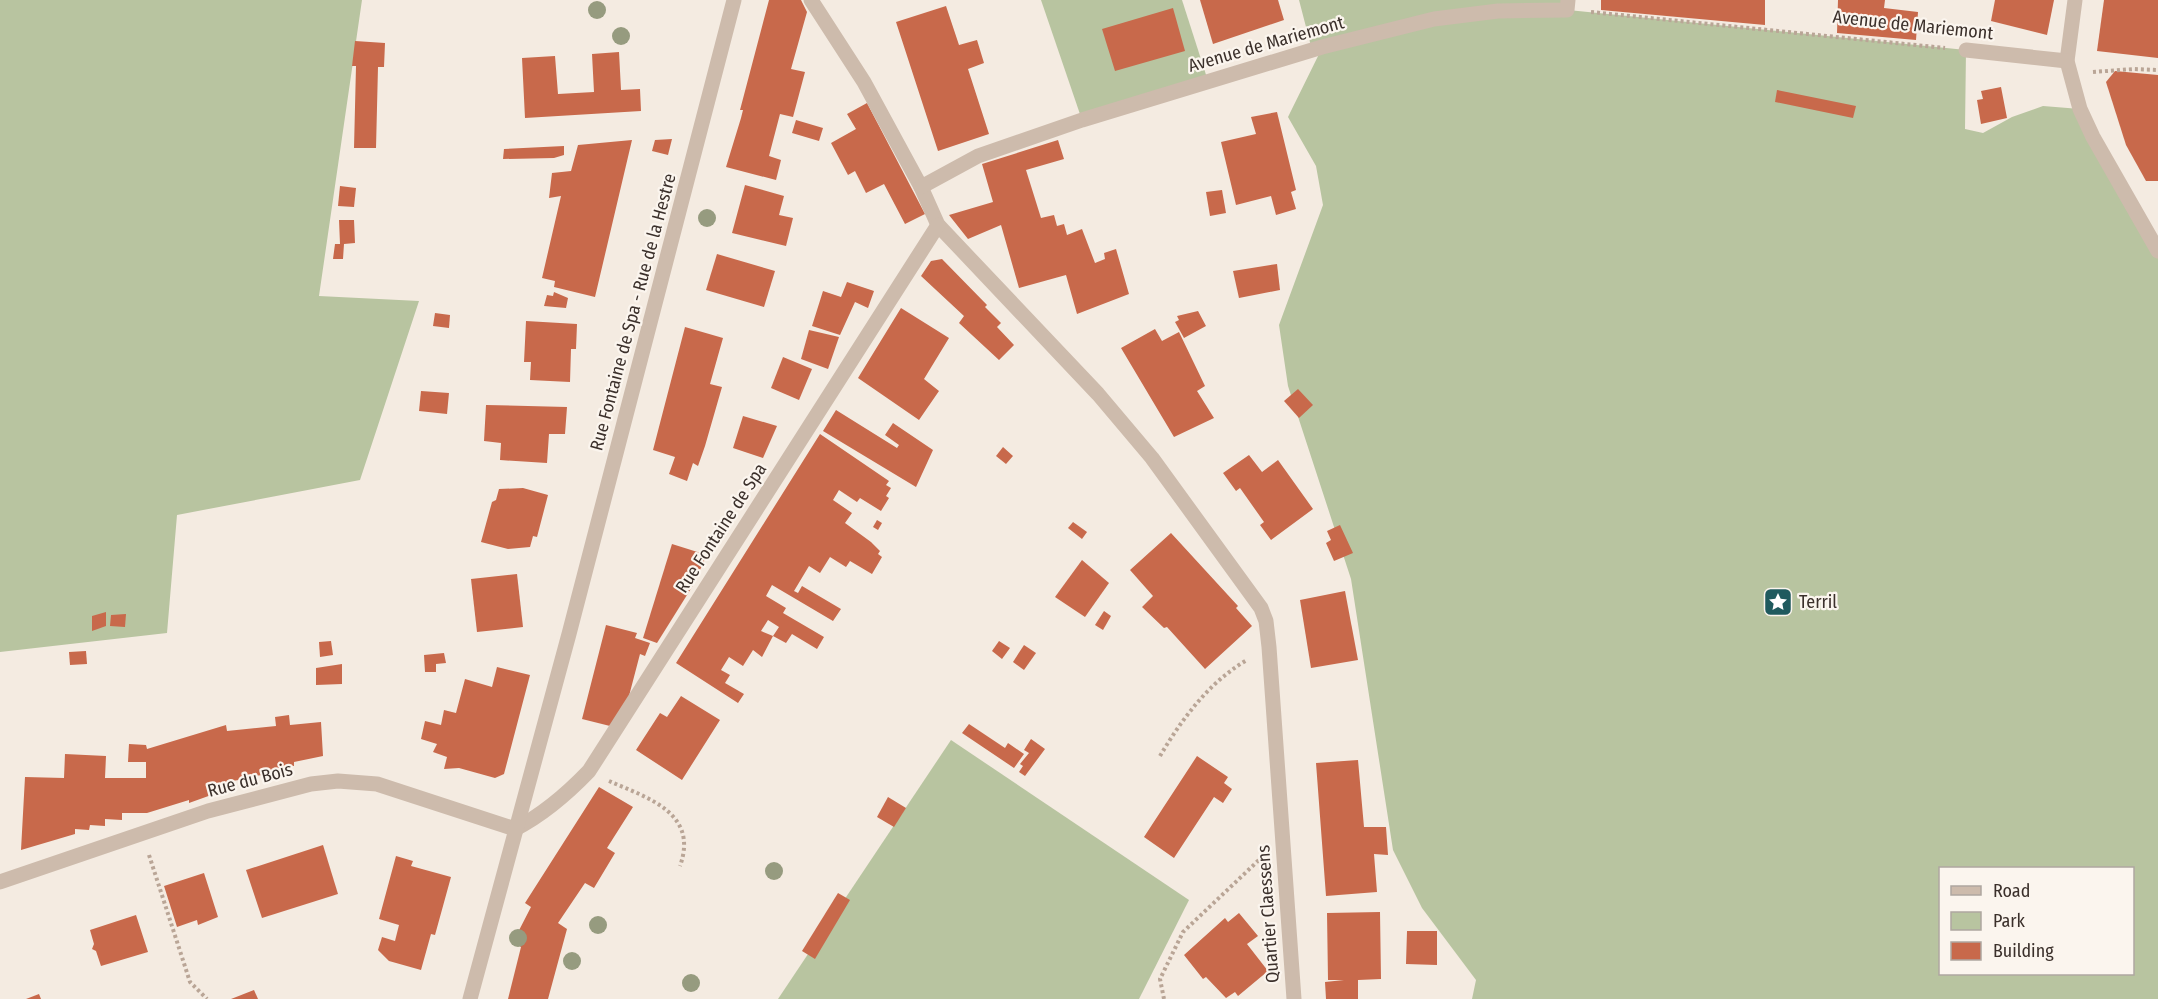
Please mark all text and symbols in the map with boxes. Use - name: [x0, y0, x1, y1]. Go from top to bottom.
- street label: Avenue de Mariemont: [1832, 6, 1994, 44]
- street label: Avenue de Mariemont: [1186, 11, 1347, 77]
- street label: Rue Fontaine de Spa - Rue de la Hestre: [585, 171, 681, 453]
- street label: Rue Fontaine de Spa: [671, 459, 771, 597]
- place icon: Terril: [1762, 586, 1794, 618]
- place label: Terril: [1799, 591, 1837, 613]
- street label: Rue du Bois: [205, 758, 295, 802]
- street label: Quartier Claessens: [1252, 844, 1284, 984]
- legend: [1939, 867, 2134, 975]
- text: Road: [1993, 880, 2030, 902]
- text: Park: [1993, 910, 2026, 932]
- text: Building: [1993, 940, 2054, 962]

